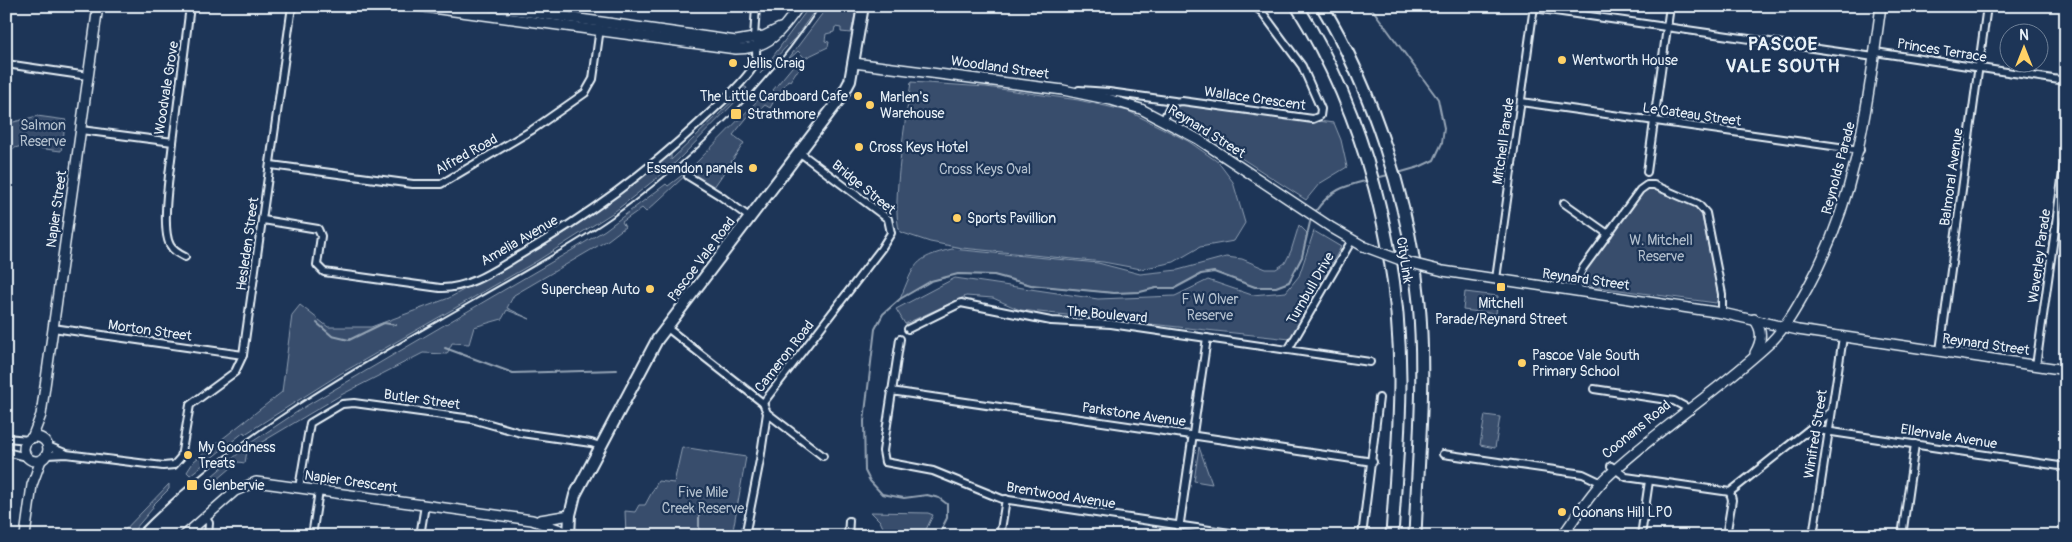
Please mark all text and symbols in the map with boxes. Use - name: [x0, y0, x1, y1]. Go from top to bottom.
- north arrow: [2000, 22, 2050, 72]
- text: N: [2019, 27, 2029, 44]
- district label: PASCOE VALE SOUTH: [1725, 32, 1841, 78]
- street label: Princes Terrace: [1896, 35, 1988, 66]
- street label: Woodvale Grove: [151, 40, 182, 136]
- street label: Woodland Street: [950, 52, 1051, 83]
- place label: Wentworth House: [1572, 52, 1678, 69]
- marker: Wentworth House: [1556, 54, 1568, 66]
- place label: Jellis Craig: [743, 55, 805, 72]
- marker: Jellis Craig: [727, 57, 739, 69]
- street label: Wallace Crescent: [1203, 83, 1307, 114]
- place label: The Little Cardboard Cafe: [700, 88, 848, 105]
- place label: Marlen's Warehouse: [880, 89, 944, 122]
- marker: The Little Cardboard Cafe: [852, 90, 864, 102]
- street label: Mitchell Parade: [1489, 96, 1518, 186]
- marker: Marlen's Warehouse: [864, 99, 876, 111]
- street label: Le Cateau Street: [1642, 99, 1743, 130]
- street label: Reynard Street: [1165, 101, 1249, 162]
- place label: Strathmore: [747, 106, 816, 123]
- marker: Strathmore: [729, 107, 743, 121]
- park label: Salmon Reserve: [20, 117, 66, 150]
- street label: Reynolds Parade: [1818, 120, 1859, 216]
- street label: Balmoral Avenue: [1936, 127, 1967, 227]
- street label: Alfred Road: [432, 130, 500, 179]
- place label: Cross Keys Hotel: [869, 139, 968, 156]
- marker: Cross Keys Hotel: [853, 141, 865, 153]
- street label: Bridge Street: [828, 157, 899, 218]
- place label: Essendon panels: [647, 160, 744, 177]
- park label: Cross Keys Oval: [939, 161, 1031, 178]
- marker: Essendon panels: [747, 162, 759, 174]
- street label: Napier Street: [43, 169, 70, 249]
- street label: Hesleden Street: [233, 196, 263, 292]
- street label: Waverley Parade: [2024, 208, 2055, 304]
- place label: Sports Pavillion: [967, 210, 1056, 227]
- street label: Amelia Avenue: [478, 211, 561, 269]
- marker: Sports Pavillion: [951, 212, 963, 224]
- street label: Pascoe Vale Road: [664, 213, 739, 305]
- park label: W. Mitchell Reserve: [1629, 232, 1693, 265]
- street label: CityLink: [1392, 236, 1417, 285]
- street label: Turnbull Drive: [1283, 249, 1338, 327]
- street label: Reynard Street: [1541, 265, 1631, 294]
- place label: Supercheap Auto: [541, 281, 640, 298]
- marker: Mitchell Parade/Reynard Street: [1495, 281, 1507, 293]
- marker: Supercheap Auto: [644, 283, 656, 295]
- park label: F W Olver Reserve: [1182, 291, 1238, 324]
- place label: Mitchell Parade/Reynard Street: [1435, 295, 1567, 328]
- street label: The Boulevard: [1066, 302, 1148, 327]
- street label: Morton Street: [107, 316, 193, 345]
- street label: Cameron Road: [751, 317, 818, 396]
- street label: Reynard Street: [1941, 330, 2031, 359]
- place label: Pascoe Vale South Primary School: [1532, 347, 1640, 380]
- marker: Pascoe Vale South Primary School: [1516, 357, 1528, 369]
- street label: Butler Street: [383, 386, 462, 413]
- street label: Winifred Street: [1800, 388, 1831, 480]
- street label: Coonans Road: [1599, 396, 1674, 462]
- street label: Parkstone Avenue: [1081, 399, 1187, 430]
- street label: Ellenvale Avenue: [1899, 420, 1999, 453]
- place label: My Goodness Treats: [198, 439, 276, 472]
- marker: My Goodness Treats: [182, 449, 194, 461]
- street label: Napier Crescent: [303, 467, 399, 496]
- place label: Glenbervie: [203, 477, 265, 494]
- marker: Glenbervie: [185, 478, 199, 492]
- street label: Brentwood Avenue: [1005, 478, 1117, 513]
- park label: Five Mile Creek Reserve: [662, 484, 744, 517]
- place label: Coonans Hill LPO: [1572, 504, 1672, 521]
- marker: Coonans Hill LPO: [1556, 506, 1568, 518]

